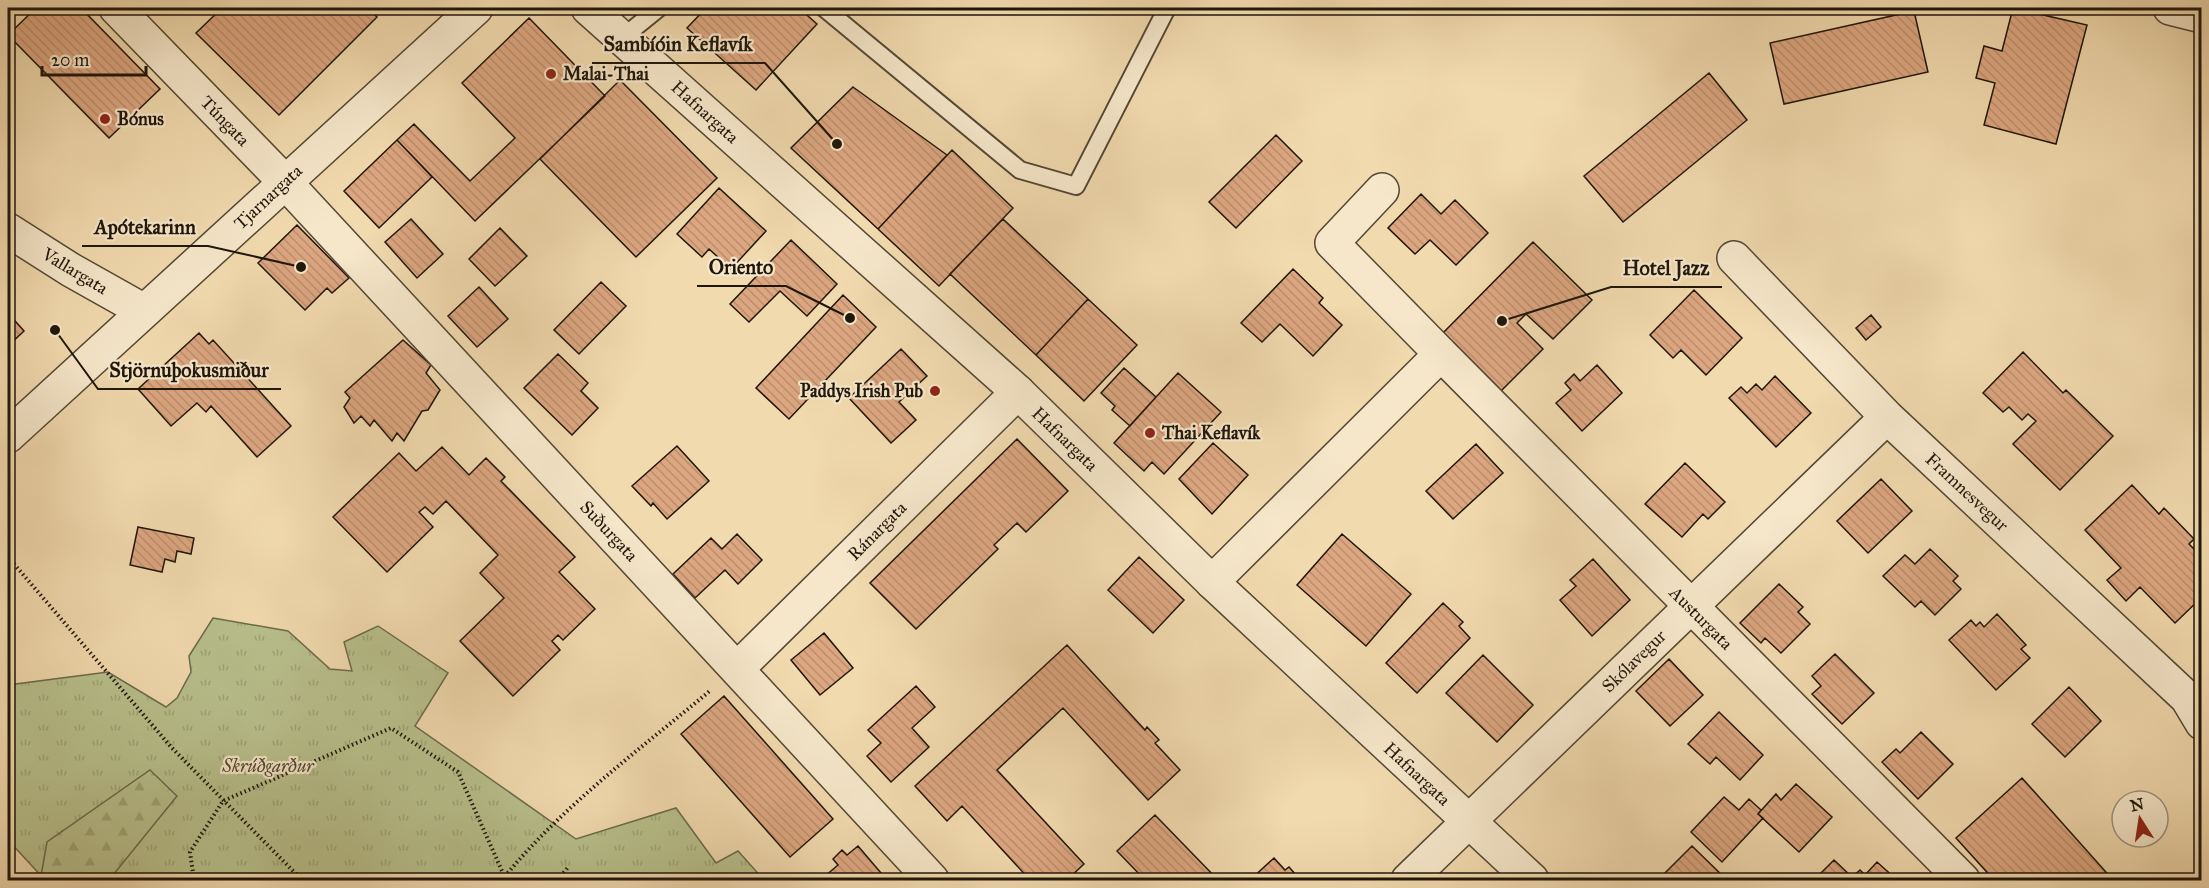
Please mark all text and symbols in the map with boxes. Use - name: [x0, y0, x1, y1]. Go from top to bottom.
- callout: Sambíóin Keflavík: [592, 25, 765, 63]
- text: Sambíóin Keflavík: [604, 32, 753, 56]
- scale bar: [42, 39, 146, 77]
- text: 20 m: [51, 49, 89, 71]
- place label: Malai-Thai: [563, 63, 650, 85]
- marker: Malai-Thai: [544, 67, 558, 81]
- street label: Hafnargata: [666, 76, 744, 149]
- street label: Túngata: [195, 91, 254, 152]
- place label: Bónus: [117, 108, 164, 130]
- marker: Bónus: [98, 112, 112, 126]
- street label: Tjarnargata: [229, 160, 308, 235]
- callout: Apótekarinn: [82, 208, 208, 246]
- text: Apótekarinn: [92, 215, 196, 240]
- street label: Vallargata: [37, 242, 112, 300]
- callout: Oriento: [697, 248, 786, 286]
- callout: Hotel Jazz: [1611, 249, 1722, 287]
- text: Oriento: [709, 255, 773, 279]
- text: Hotel Jazz: [1623, 256, 1710, 282]
- callout: Stjörnuþokusmiður: [98, 351, 281, 389]
- text: Stjörnuþokusmiður: [109, 358, 269, 383]
- place label: Paddys Irish Pub: [800, 380, 923, 403]
- marker: Paddys Irish Pub: [928, 384, 942, 398]
- street label: Hafnargata: [1027, 402, 1103, 477]
- place label: Thai Keflavík: [1161, 422, 1261, 444]
- marker: Thai Keflavík: [1143, 426, 1157, 440]
- street label: Framnesvegur: [1920, 448, 2013, 537]
- street label: Suðurgata: [575, 496, 643, 567]
- street label: Ránargata: [843, 497, 912, 566]
- street label: Austurgata: [1663, 581, 1738, 655]
- street label: Skólavegur: [1597, 625, 1672, 698]
- street label: Hafnargata: [1378, 738, 1455, 811]
- park label: Skrúðgarður: [221, 755, 315, 777]
- north arrow: [2110, 789, 2170, 849]
- text: N: [2128, 794, 2146, 816]

